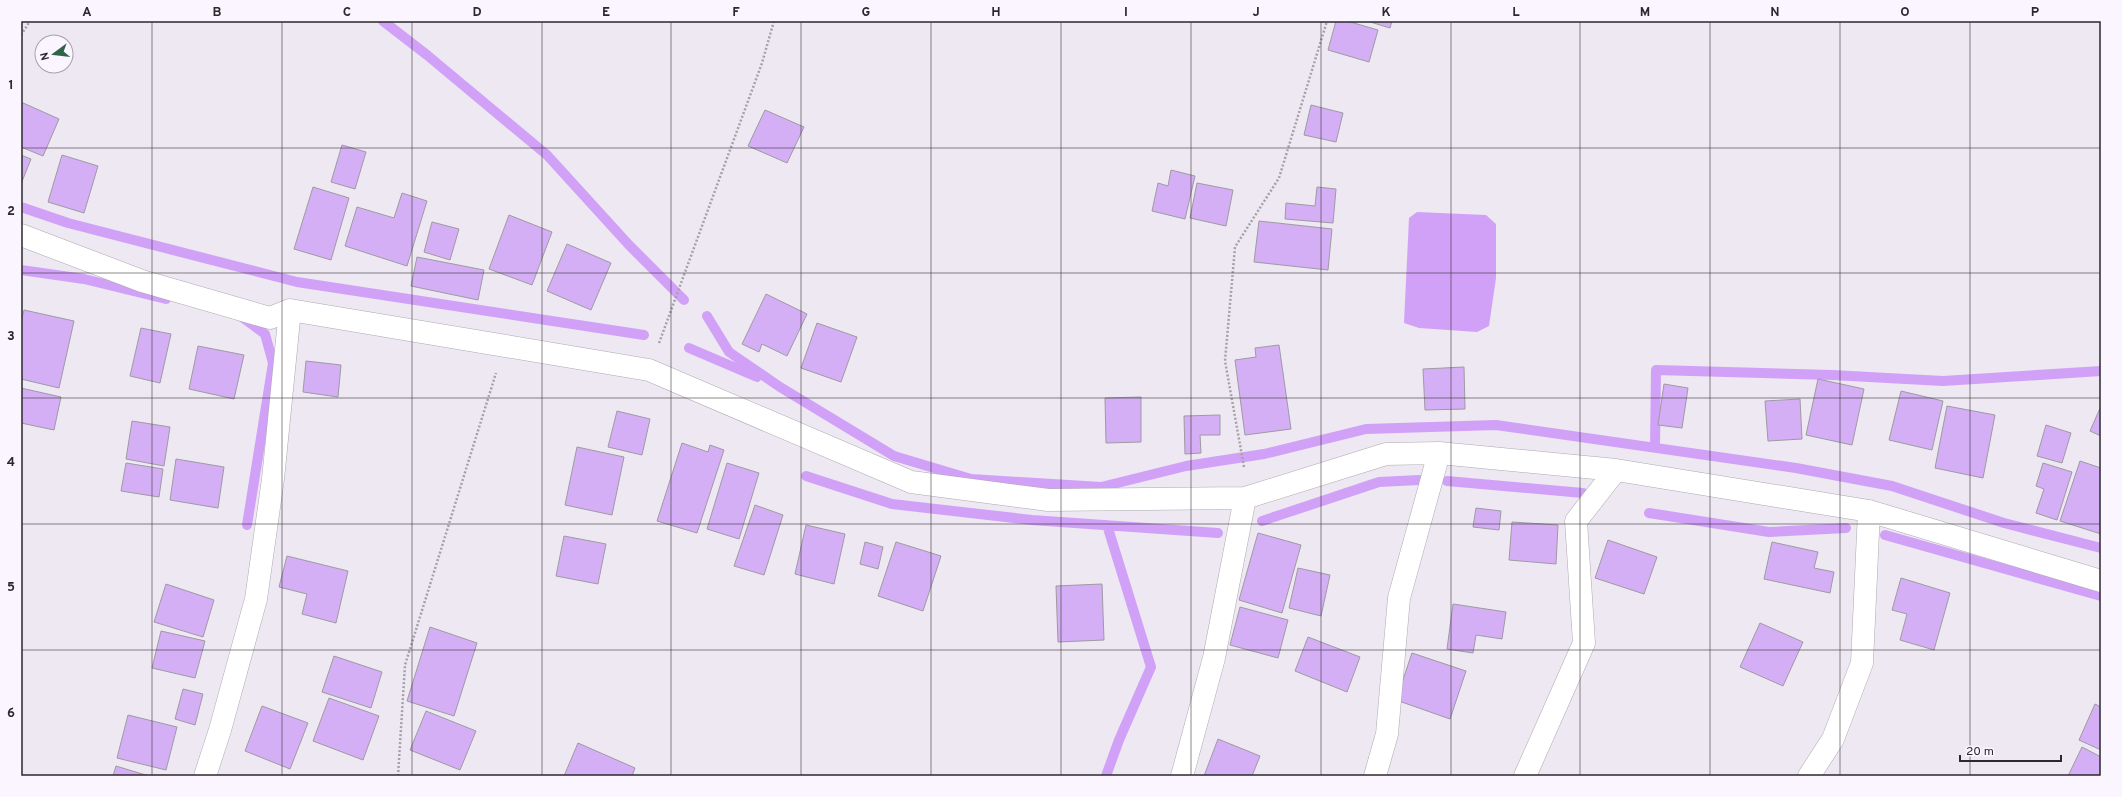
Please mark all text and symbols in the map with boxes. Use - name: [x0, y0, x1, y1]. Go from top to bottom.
- text: A: [82, 5, 92, 21]
- text: B: [213, 5, 222, 21]
- text: C: [343, 5, 351, 21]
- text: D: [472, 5, 482, 21]
- text: E: [602, 5, 610, 21]
- text: F: [732, 5, 740, 21]
- text: G: [862, 5, 871, 21]
- text: H: [991, 5, 1001, 21]
- text: I: [1124, 5, 1128, 21]
- text: J: [1252, 5, 1260, 21]
- text: K: [1381, 5, 1391, 21]
- text: L: [1512, 5, 1520, 21]
- text: M: [1640, 5, 1650, 21]
- text: N: [1770, 5, 1780, 21]
- text: O: [1900, 5, 1910, 21]
- text: P: [2031, 5, 2040, 21]
- north arrow: [34, 34, 74, 74]
- text: N: [38, 51, 53, 62]
- text: 1: [8, 78, 14, 94]
- text: 2: [7, 204, 15, 220]
- text: 3: [7, 329, 15, 345]
- text: 4: [7, 455, 15, 471]
- text: 5: [7, 580, 15, 596]
- text: 6: [7, 706, 15, 722]
- scale bar: [1960, 737, 2061, 763]
- text: 20 m: [1966, 744, 1994, 760]

